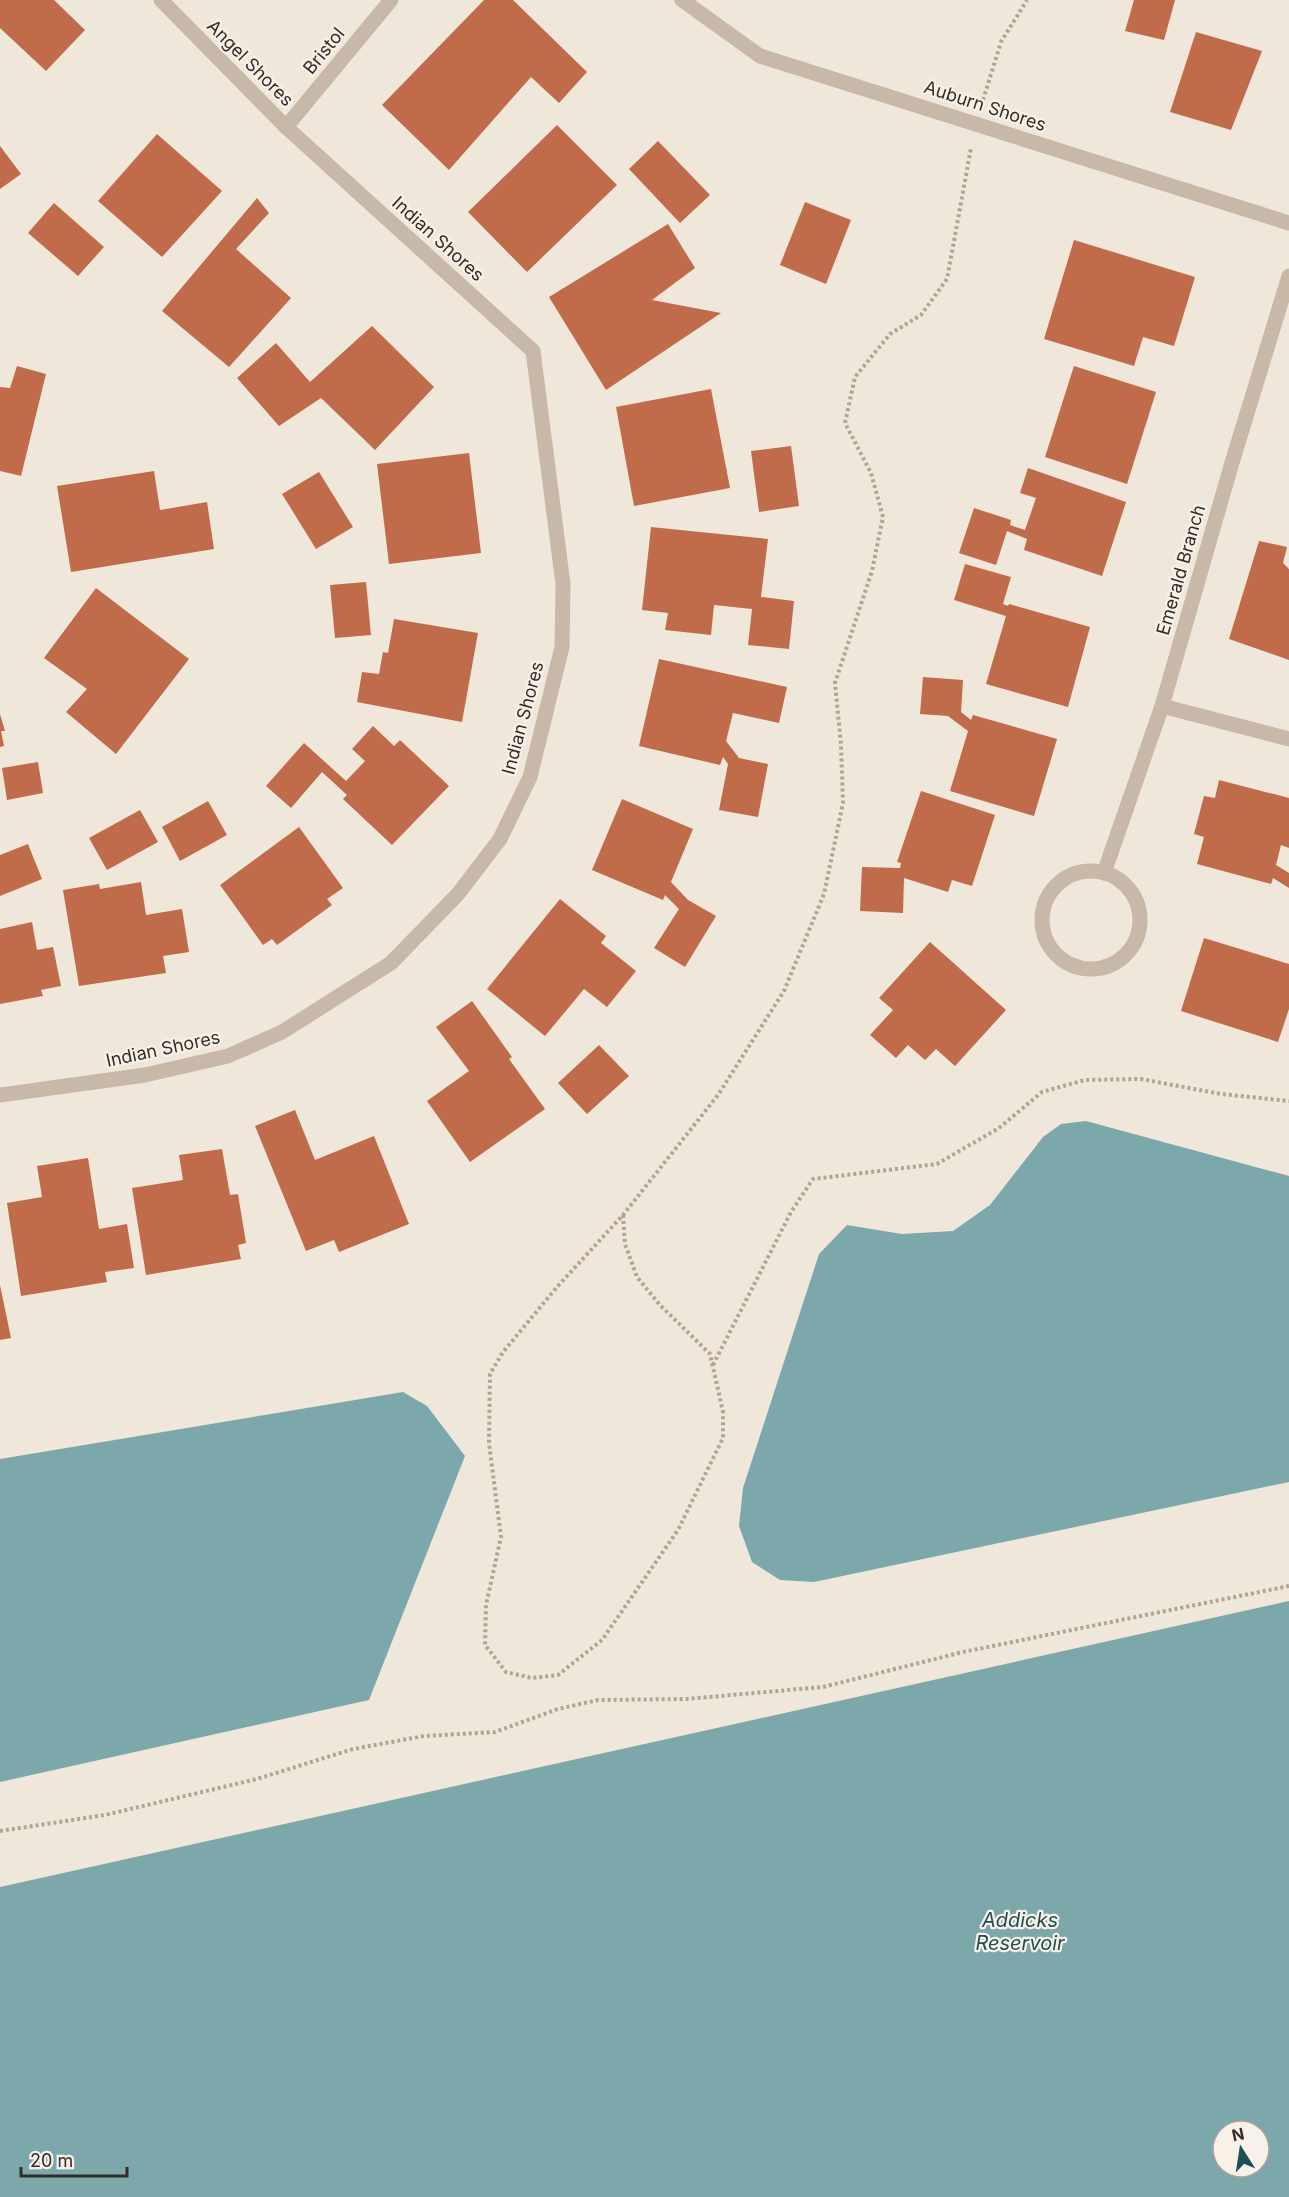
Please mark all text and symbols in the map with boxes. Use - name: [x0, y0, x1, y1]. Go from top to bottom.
- street label: Angel Shores: [203, 15, 298, 110]
- street label: Bristol: [299, 23, 349, 78]
- street label: Auburn Shores: [922, 76, 1049, 135]
- street label: Indian Shores: [388, 192, 489, 285]
- street label: Emerald Branch: [1152, 502, 1209, 637]
- street label: Indian Shores: [497, 659, 548, 777]
- street label: Indian Shores: [104, 1026, 222, 1071]
- water label: Addicks Reservoir: [975, 1908, 1065, 1955]
- north arrow: [1211, 2119, 1271, 2179]
- text: N: [1230, 2123, 1246, 2145]
- scale bar: [21, 2140, 128, 2178]
- text: 20 m: [30, 2150, 73, 2171]

